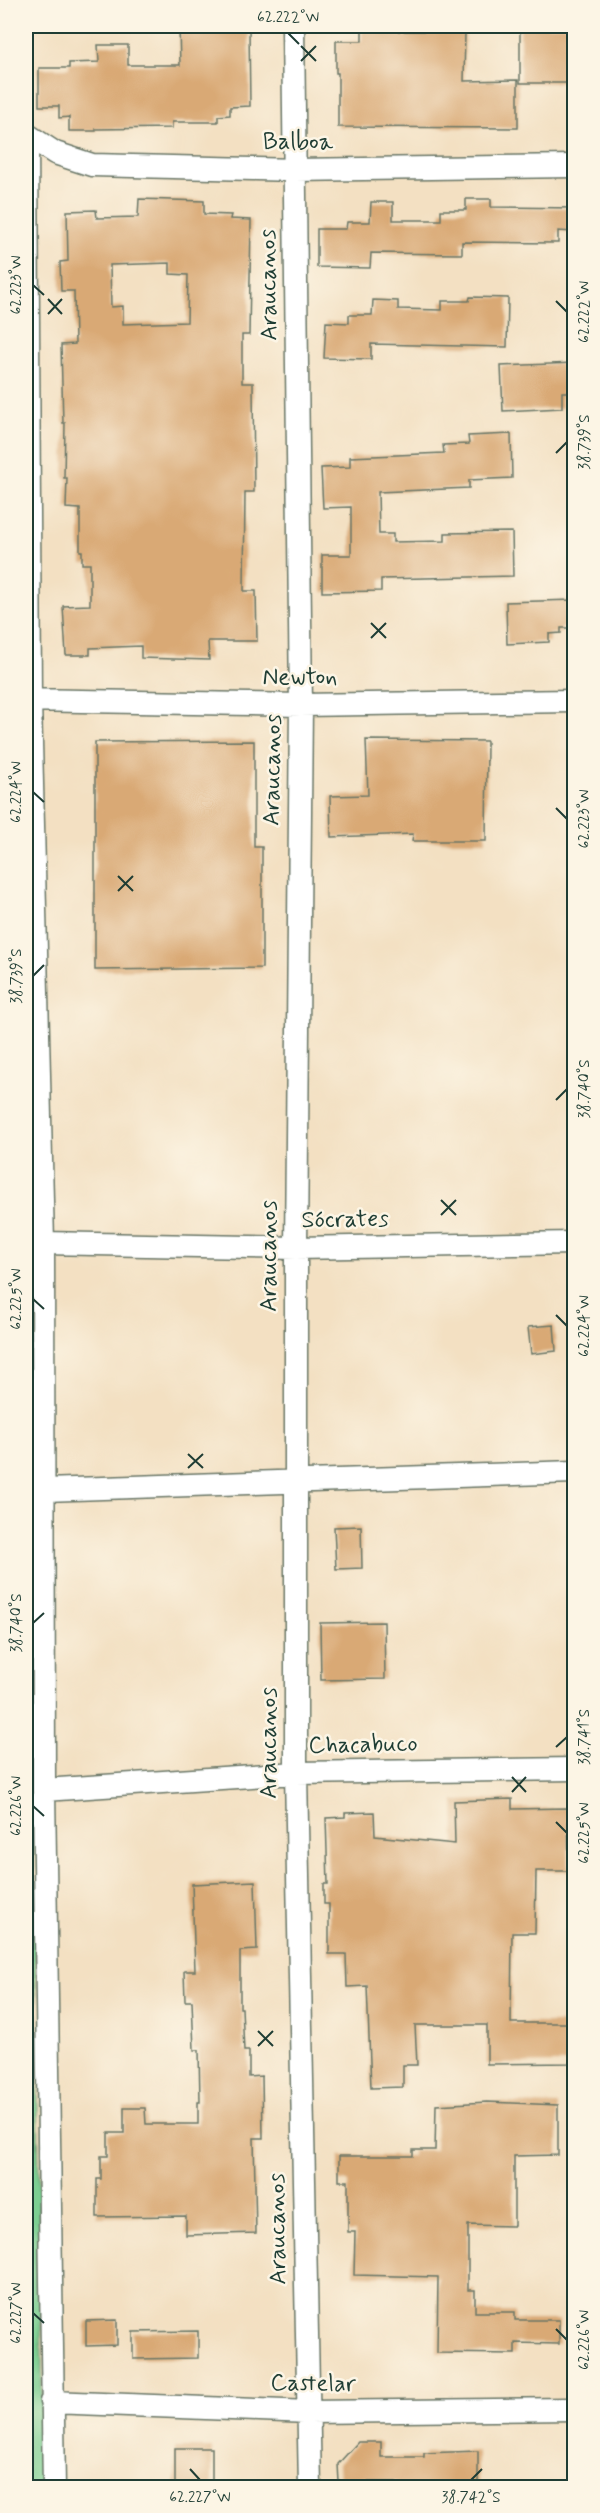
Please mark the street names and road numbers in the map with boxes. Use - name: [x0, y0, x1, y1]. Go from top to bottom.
- street label: Balboa: [263, 127, 334, 158]
- street label: Araucanos: [253, 228, 285, 341]
- street label: Newton: [263, 662, 337, 693]
- street label: Araucanos: [257, 713, 289, 826]
- street label: Araucanos: [254, 1200, 285, 1312]
- street label: Sócrates: [301, 1204, 389, 1236]
- street label: Araucanos: [254, 1687, 285, 1799]
- street label: Chacabuco: [308, 1729, 418, 1761]
- street label: Araucanos: [262, 2172, 294, 2285]
- street label: Castelar: [270, 2368, 356, 2400]

